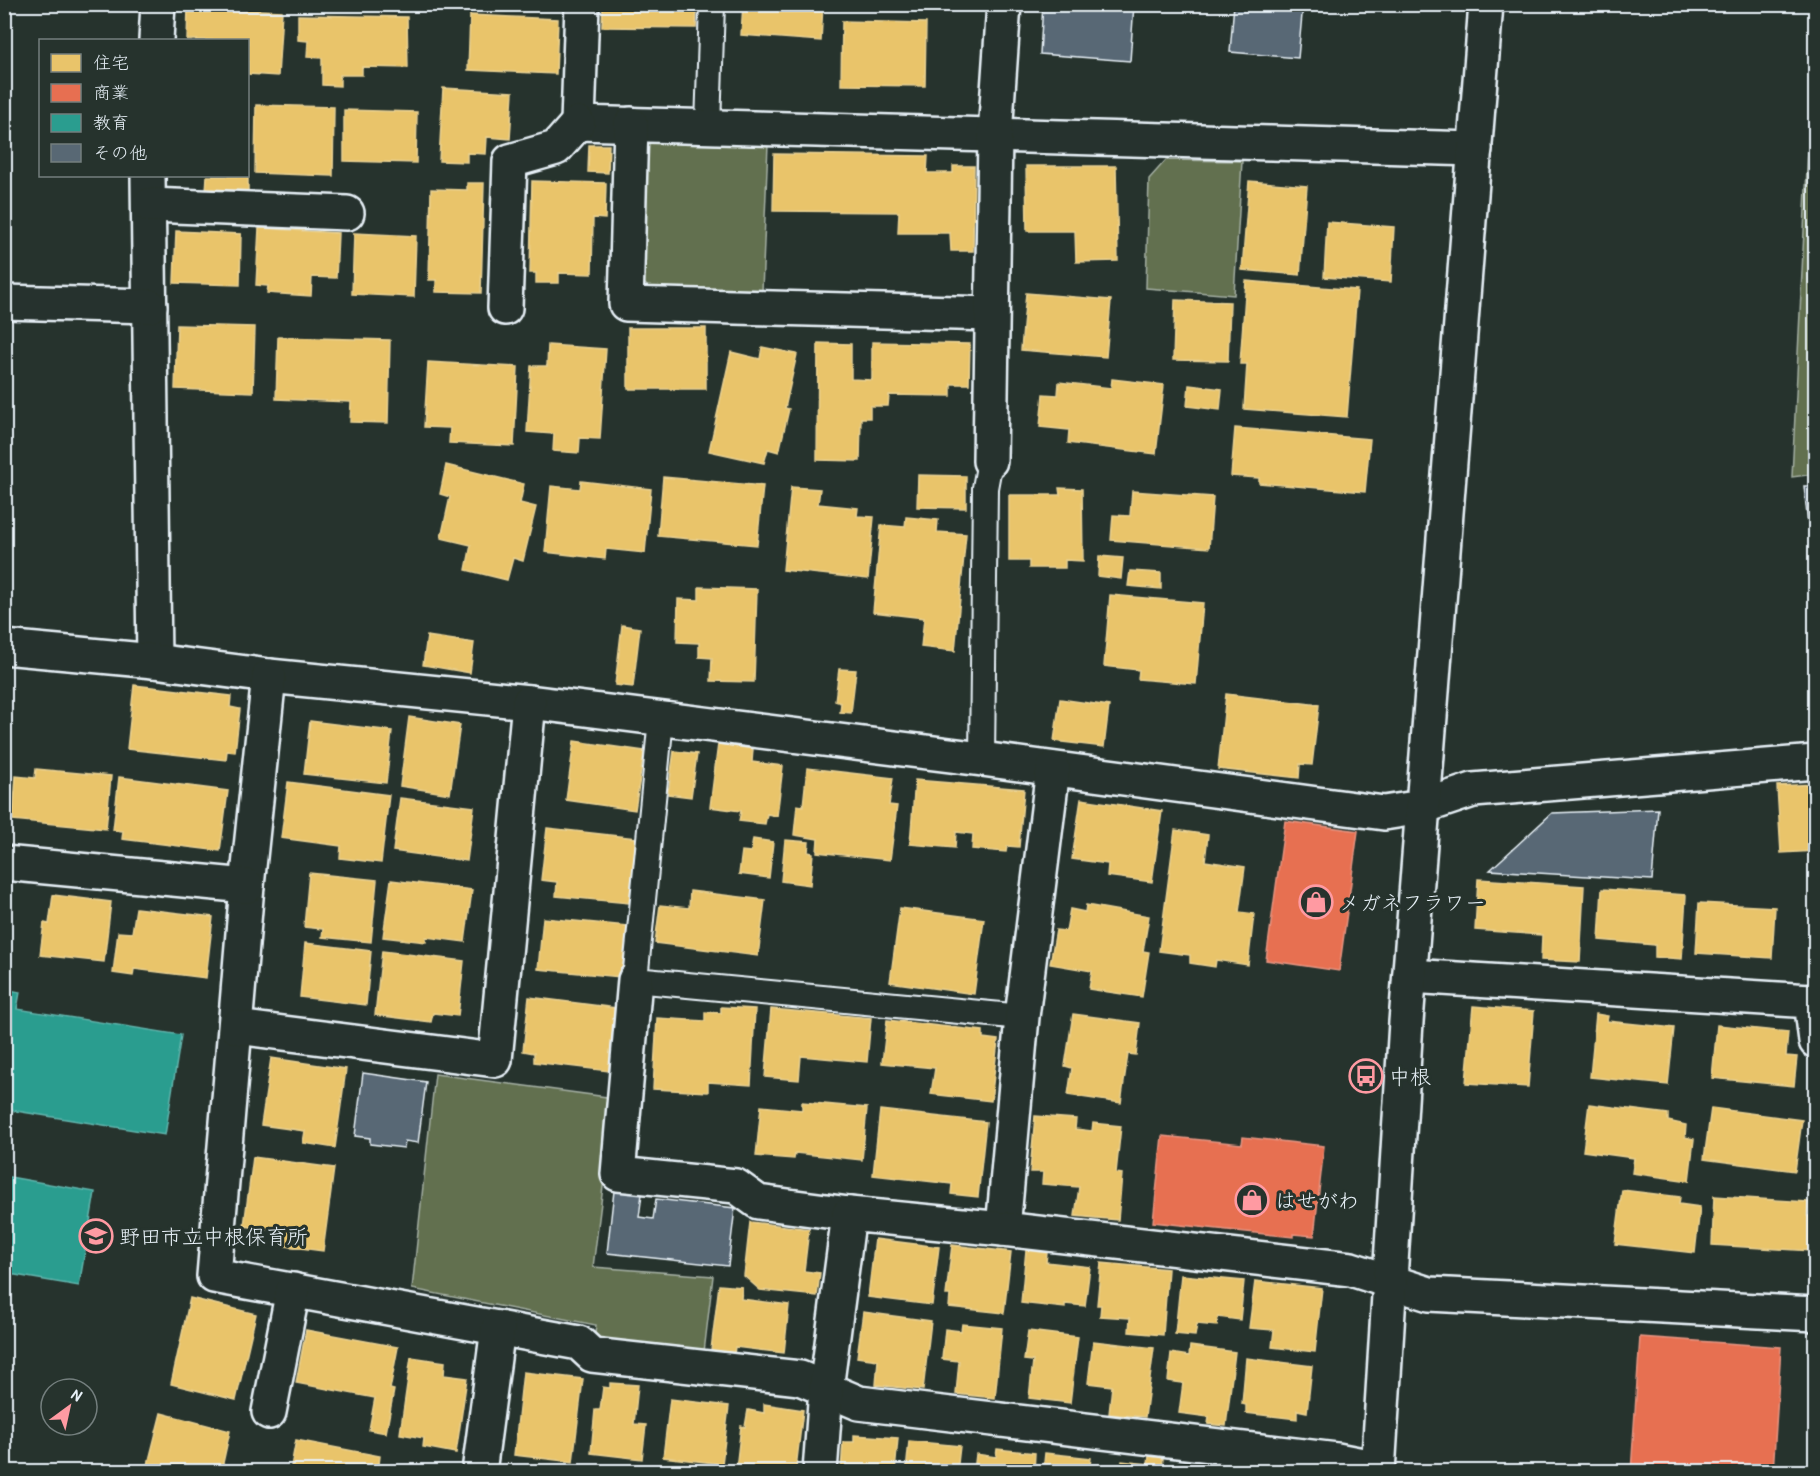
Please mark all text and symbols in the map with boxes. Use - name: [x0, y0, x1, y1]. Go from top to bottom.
- legend: [39, 39, 249, 177]
- text: 住宅: [93, 50, 129, 75]
- text: 商業: [93, 80, 129, 105]
- text: 教育: [93, 110, 129, 135]
- text: その他: [93, 140, 147, 165]
- shop icon: メガネフラワー: [1298, 884, 1334, 920]
- place label: メガネフラワー: [1339, 888, 1486, 917]
- bus stop icon: 中根: [1348, 1058, 1384, 1094]
- place label: 中根: [1389, 1062, 1431, 1091]
- shop icon: はせがわ: [1234, 1182, 1270, 1218]
- place label: はせがわ: [1275, 1186, 1359, 1215]
- school or university icon: 野田市立中根保育所: [78, 1218, 114, 1254]
- place label: 野田市立中根保育所: [119, 1222, 308, 1251]
- north arrow: [39, 1377, 99, 1437]
- text: N: [68, 1383, 87, 1406]

